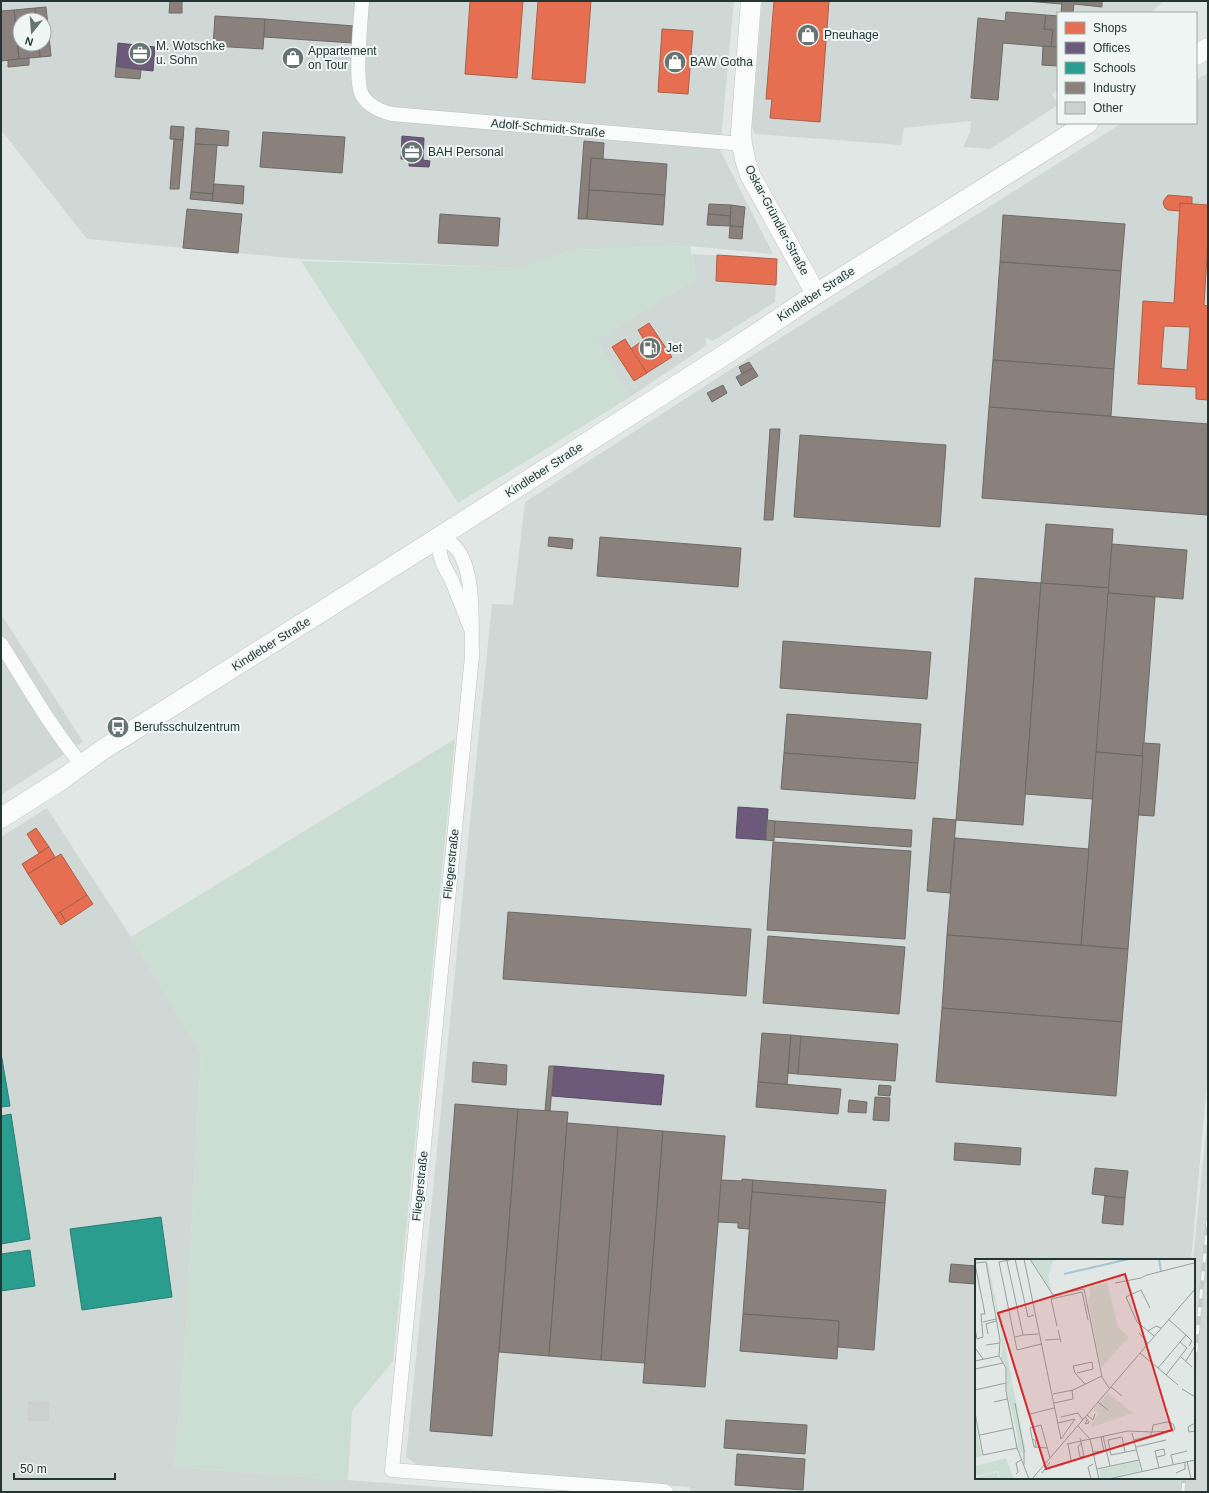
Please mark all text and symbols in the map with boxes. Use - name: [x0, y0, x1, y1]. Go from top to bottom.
- north arrow: [12, 12, 52, 52]
- legend: [1057, 12, 1197, 124]
- text: Shops: [1093, 21, 1127, 35]
- shop icon: Pneuhage: [795, 22, 821, 48]
- place label: Pneuhage: [824, 28, 879, 42]
- text: N: [23, 35, 35, 48]
- place label: M. Wotschke u. Sohn: [156, 39, 225, 67]
- office icon: M. Wotschke u. Sohn: [127, 40, 153, 66]
- text: Offices: [1093, 41, 1130, 55]
- place label: Appartement on Tour: [308, 44, 377, 72]
- shop icon: Appartement on Tour: [280, 45, 306, 71]
- shop icon: BAW Gotha: [662, 49, 688, 75]
- place label: BAW Gotha: [690, 55, 753, 69]
- text: Schools: [1093, 61, 1136, 75]
- text: Industry: [1093, 81, 1136, 95]
- text: Other: [1093, 101, 1123, 115]
- street label: Adolf-Schmidt-Straße: [490, 116, 606, 140]
- office icon: BAH Personal: [399, 139, 425, 165]
- place label: BAH Personal: [428, 145, 503, 159]
- street label: Oskar-Gründler-Straße: [742, 163, 812, 278]
- street label: Kindleber Straße: [774, 263, 858, 324]
- fuel station icon: Jet: [637, 335, 663, 361]
- place label: Jet: [666, 341, 683, 355]
- street label: Kindleber Straße: [502, 439, 586, 500]
- street label: Kindleber Straße: [229, 614, 313, 674]
- bus stop icon: Berufsschulzentrum: [105, 714, 131, 740]
- place label: Berufsschulzentrum: [134, 720, 240, 734]
- street label: Fliegerstraße: [440, 828, 462, 900]
- street label: Fliegerstraße: [409, 1150, 431, 1222]
- inset map: [975, 1259, 1195, 1479]
- scale bar: [14, 1455, 115, 1481]
- text: 50 m: [20, 1462, 47, 1476]

